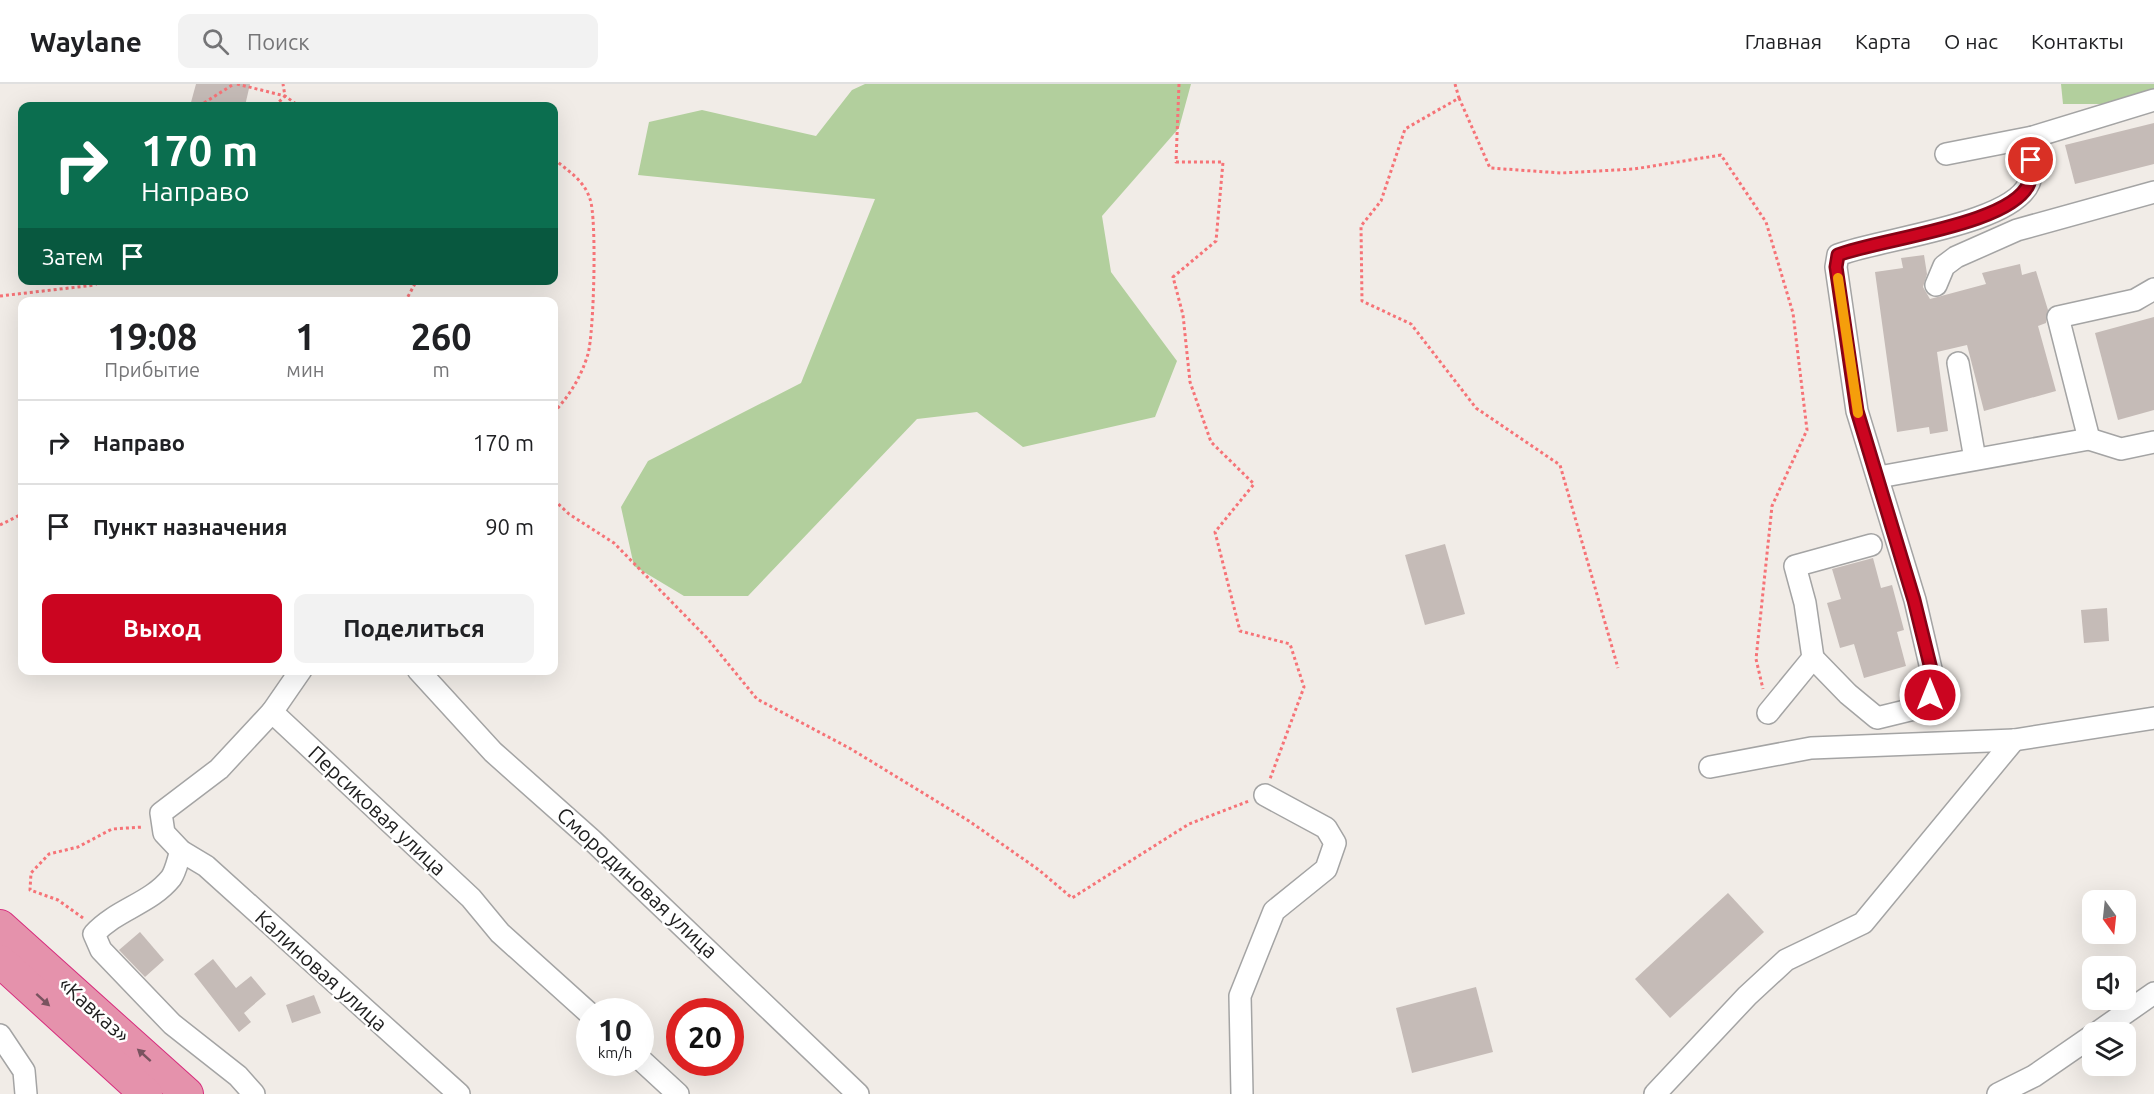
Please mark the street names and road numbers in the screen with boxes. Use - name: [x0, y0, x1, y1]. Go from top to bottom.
- street label: Персиковая улица: [304, 740, 451, 880]
- street label: Смородиновая улица: [553, 802, 723, 963]
- street label: Калиновая улица: [251, 905, 392, 1036]
- street label: «Кавказ»: [54, 971, 135, 1047]

